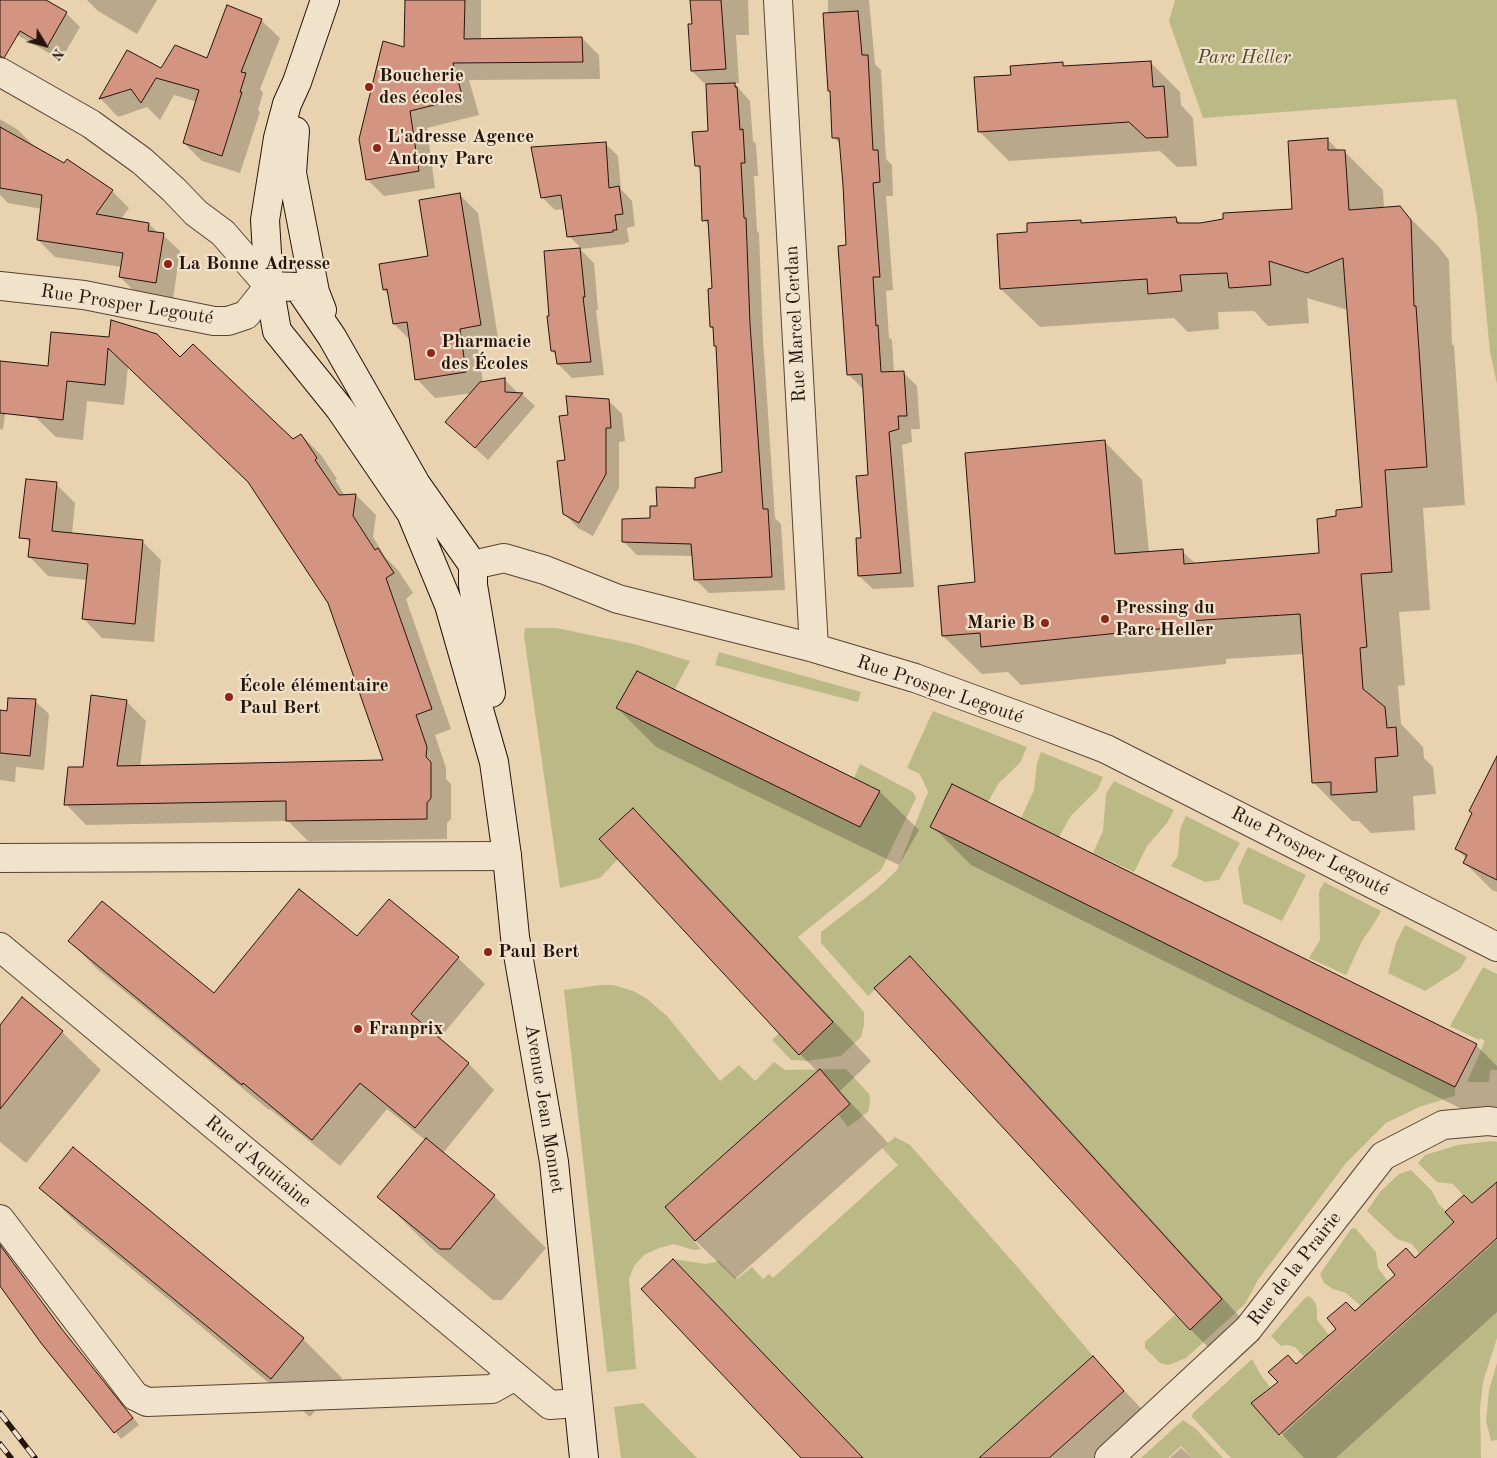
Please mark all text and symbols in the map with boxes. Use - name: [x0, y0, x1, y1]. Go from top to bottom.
- north arrow: [20, 20, 70, 70]
- text: N: [48, 46, 66, 63]
- park label: Parc Heller: [1197, 47, 1291, 69]
- place label: Boucherie des écoles: [379, 65, 464, 109]
- marker: Boucherie des écoles: [363, 81, 375, 93]
- place label: L'adresse Agence Antony Parc: [387, 126, 534, 170]
- marker: L'adresse Agence Antony Parc: [371, 142, 383, 154]
- street label: Rue Marcel Cerdan: [781, 245, 811, 403]
- place label: La Bonne Adresse: [178, 253, 331, 275]
- marker: La Bonne Adresse: [162, 258, 174, 270]
- street label: Rue Prosper Legouté: [39, 280, 215, 330]
- place label: Pharmacie des Écoles: [441, 331, 531, 375]
- marker: Pharmacie des Écoles: [425, 347, 437, 359]
- place label: Pressing du Parc Heller: [1115, 597, 1215, 641]
- place label: Marie B: [967, 612, 1035, 634]
- marker: Pressing du Parc Heller: [1099, 613, 1111, 625]
- marker: Marie B: [1039, 617, 1051, 629]
- street label: Rue Prosper Legouté: [854, 651, 1026, 729]
- place label: École élémentaire Paul Bert: [239, 675, 389, 719]
- marker: École élémentaire Paul Bert: [223, 691, 235, 703]
- street label: Rue Prosper Legouté: [1227, 802, 1393, 902]
- place label: Paul Bert: [498, 941, 579, 963]
- marker: Paul Bert: [482, 946, 494, 958]
- place label: Franprix: [368, 1018, 443, 1040]
- marker: Franprix: [352, 1023, 364, 1035]
- street label: Avenue Jean Monnet: [519, 1023, 569, 1195]
- street label: Rue d'Aquitaine: [200, 1111, 316, 1213]
- street label: Rue de la Prairie: [1243, 1207, 1347, 1331]

